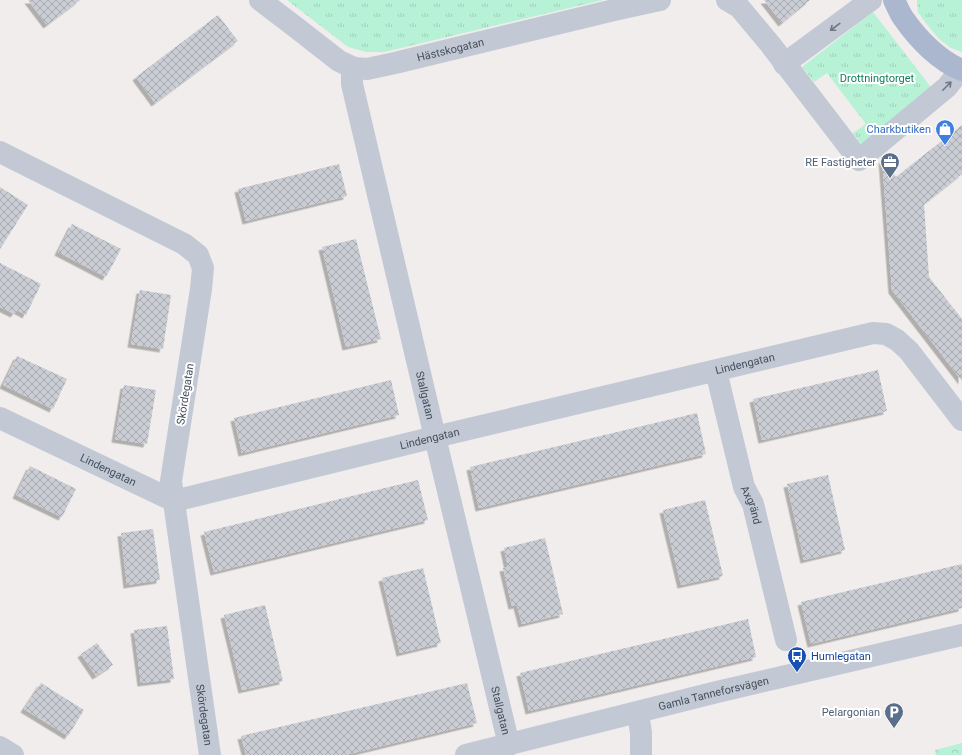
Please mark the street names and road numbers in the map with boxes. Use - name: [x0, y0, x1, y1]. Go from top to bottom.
- street label: Hästskogatan: [416, 36, 485, 64]
- street label: Lindengatan: [714, 351, 776, 377]
- street label: Skördegatan: [174, 363, 197, 426]
- street label: Stallgatan: [413, 370, 437, 421]
- street label: Lindengatan: [399, 425, 461, 452]
- street label: Lindengatan: [78, 451, 138, 489]
- street label: Axgränd: [738, 484, 764, 526]
- street label: Gamla Tanneforsvägen: [657, 674, 770, 713]
- street label: Skördegatan: [193, 683, 215, 746]
- street label: Stallgatan: [488, 685, 512, 736]

